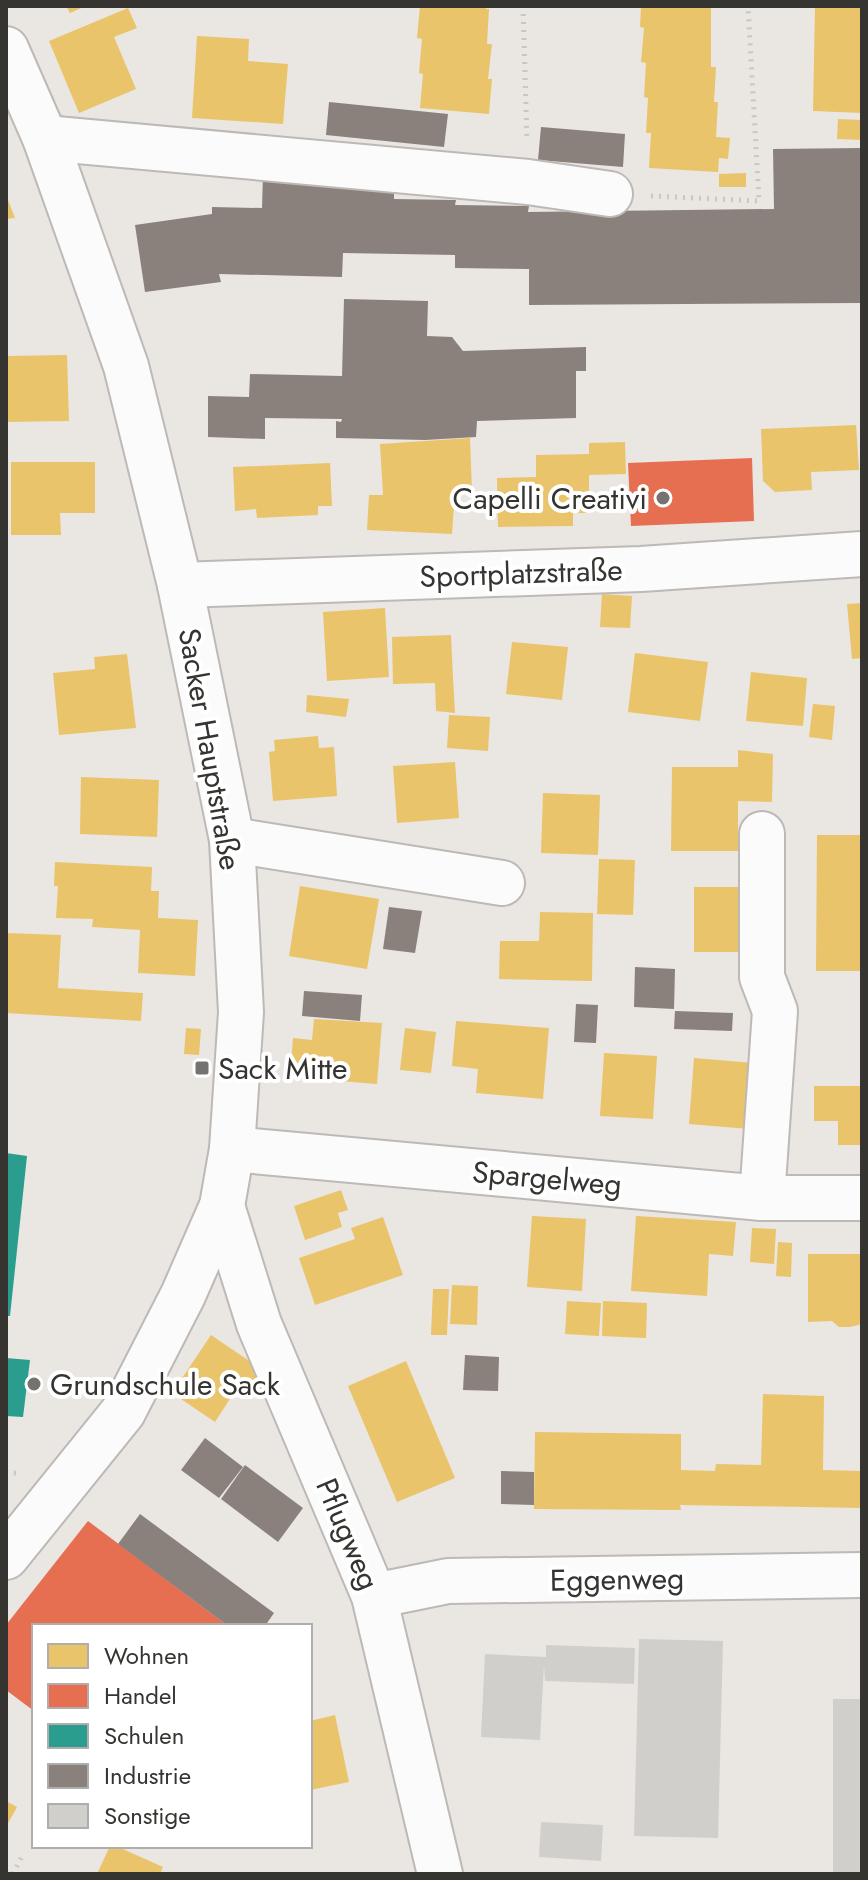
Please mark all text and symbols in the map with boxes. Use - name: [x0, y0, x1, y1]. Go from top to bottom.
- place label: Capelli Creativi: [453, 477, 647, 520]
- marker: Capelli Creativi: [654, 489, 672, 507]
- street label: Sportplatzstraße: [419, 548, 623, 598]
- street label: Sacker Hauptstraße: [168, 625, 252, 873]
- place label: Sack Mitte: [218, 1047, 347, 1090]
- marker: Sack Mitte: [193, 1059, 211, 1077]
- street label: Spargelweg: [471, 1150, 623, 1206]
- place label: Grundschule Sack: [50, 1363, 281, 1406]
- marker: Grundschule Sack: [25, 1375, 43, 1393]
- street label: Pflugweg: [305, 1472, 391, 1596]
- street label: Eggenweg: [550, 1556, 684, 1602]
- legend: [32, 1624, 312, 1848]
- text: Wohnen: [104, 1638, 189, 1673]
- text: Handel: [104, 1678, 177, 1713]
- text: Schulen: [104, 1718, 184, 1753]
- text: Industrie: [104, 1758, 191, 1793]
- text: Sonstige: [104, 1798, 191, 1833]

